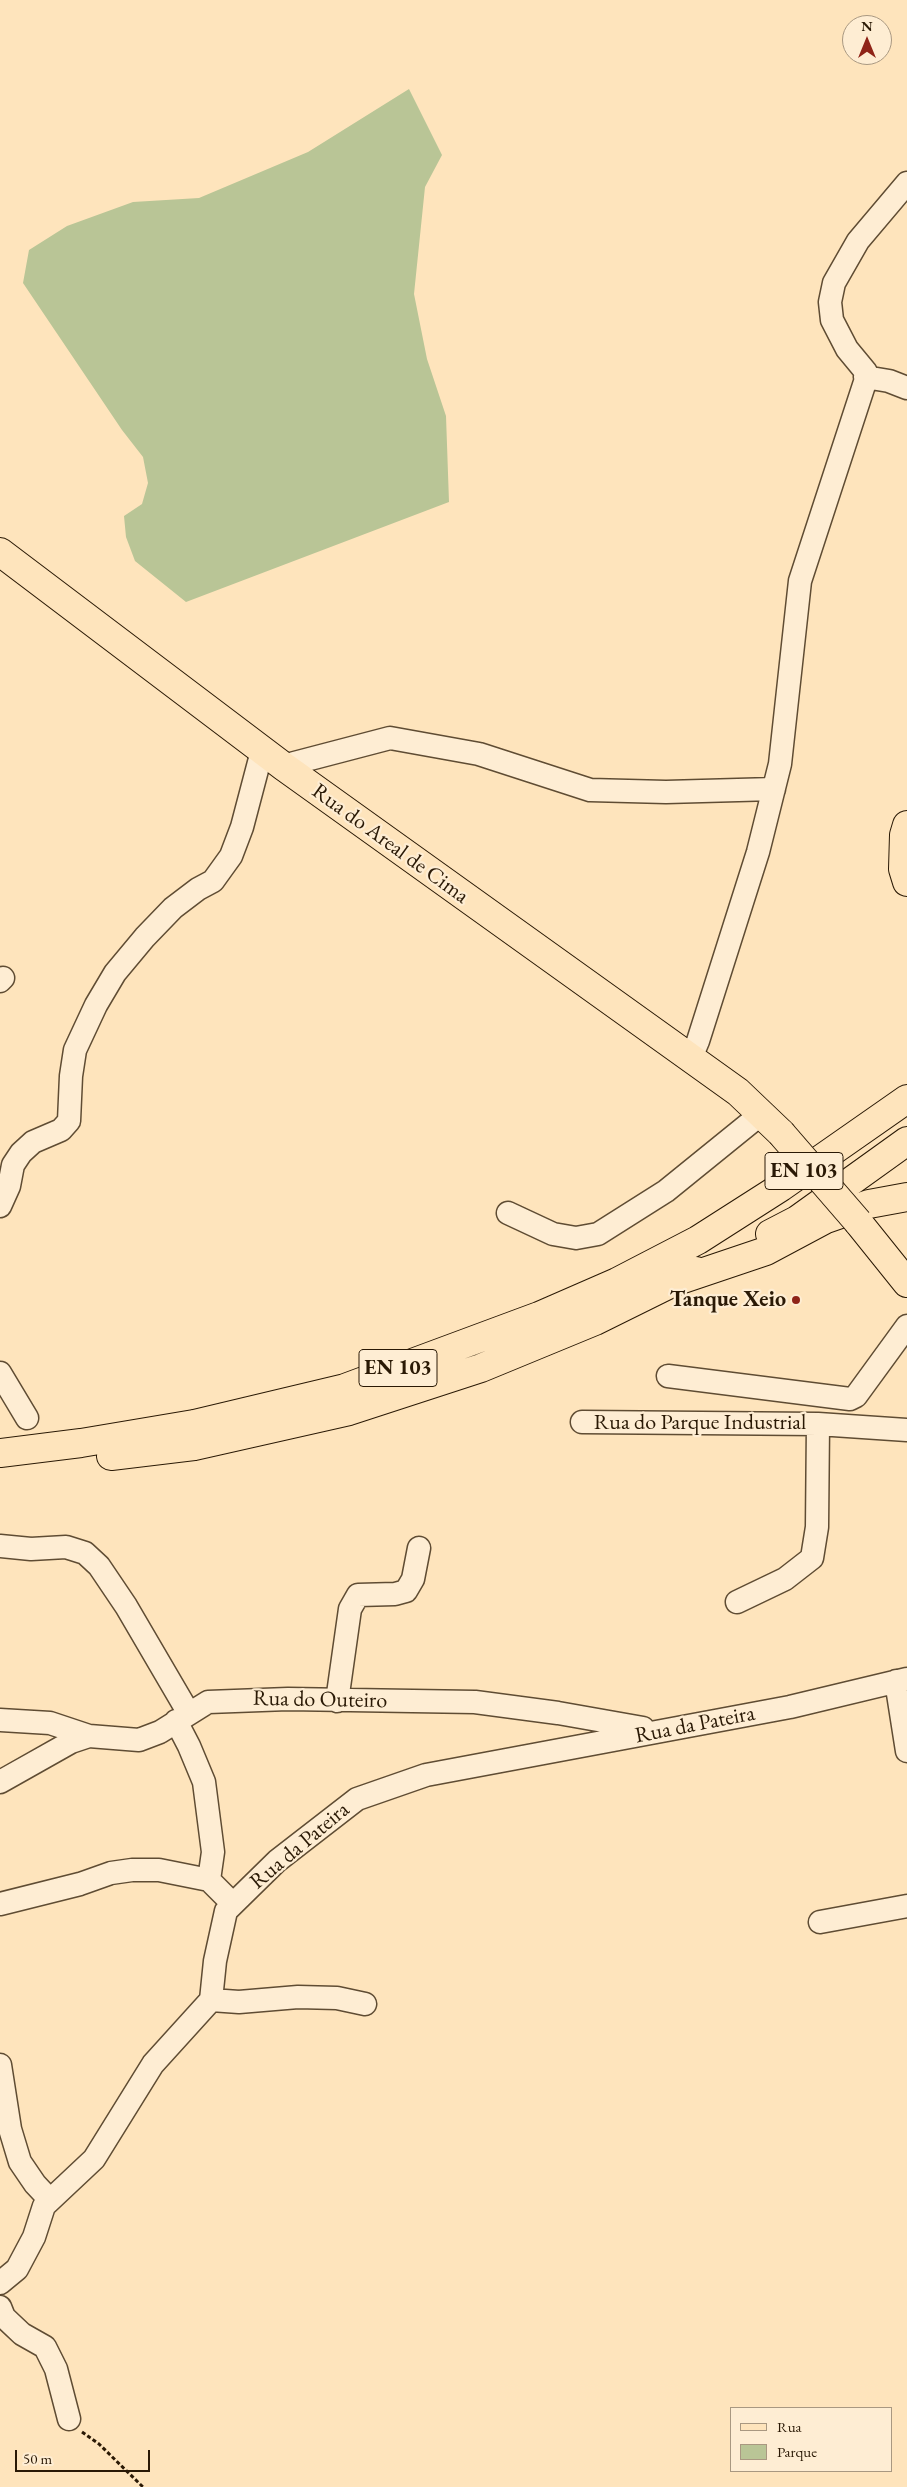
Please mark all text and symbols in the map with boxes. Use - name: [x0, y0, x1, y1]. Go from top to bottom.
- north arrow: [842, 15, 892, 65]
- text: N: [861, 17, 873, 35]
- street label: Rua do Areal de Cima: [306, 778, 474, 910]
- road number: EN 103: [765, 1152, 843, 1190]
- place label: Tanque Xeio: [670, 1287, 786, 1313]
- marker: Tanque Xeio: [790, 1294, 802, 1306]
- road number: EN 103: [359, 1350, 437, 1386]
- street label: Rua do Parque Industrial: [594, 1410, 806, 1436]
- street label: Rua do Outeiro: [253, 1686, 387, 1714]
- street label: Rua da Pateira: [633, 1700, 757, 1750]
- street label: Rua da Pateira: [245, 1797, 355, 1895]
- legend: [730, 2407, 892, 2472]
- text: Rua: [777, 2417, 802, 2436]
- scale bar: [18, 2440, 152, 2472]
- text: Parque: [777, 2442, 817, 2461]
- text: 50 m: [23, 2449, 52, 2468]

